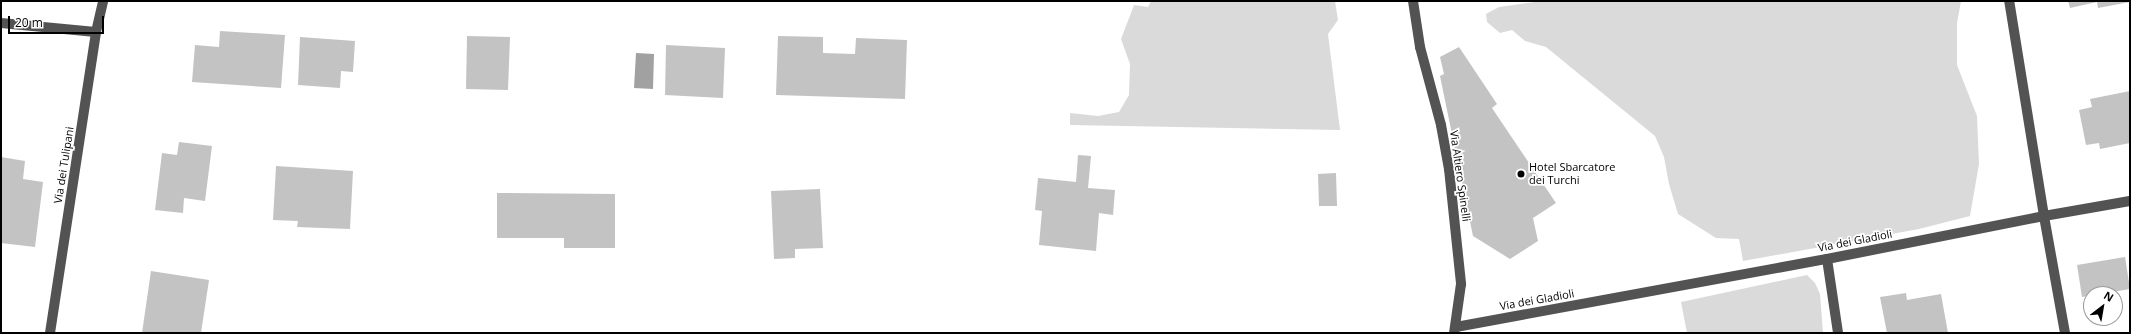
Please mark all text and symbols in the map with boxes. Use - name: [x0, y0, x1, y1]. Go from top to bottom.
- scale bar: [10, 8, 106, 34]
- text: 20 m: [15, 14, 43, 31]
- street label: Via dei Tulipani: [51, 126, 77, 204]
- street label: Via Altiero Spinelli: [1447, 130, 1473, 222]
- place label: Hotel Sbarcatore dei Turchi: [1529, 161, 1615, 187]
- marker: Hotel Sbarcatore dei Turchi: [1516, 169, 1526, 179]
- street label: Via dei Gladioli: [1817, 227, 1893, 255]
- north arrow: [2083, 286, 2123, 326]
- street label: Via dei Gladioli: [1499, 287, 1575, 313]
- text: N: [2101, 287, 2117, 305]

